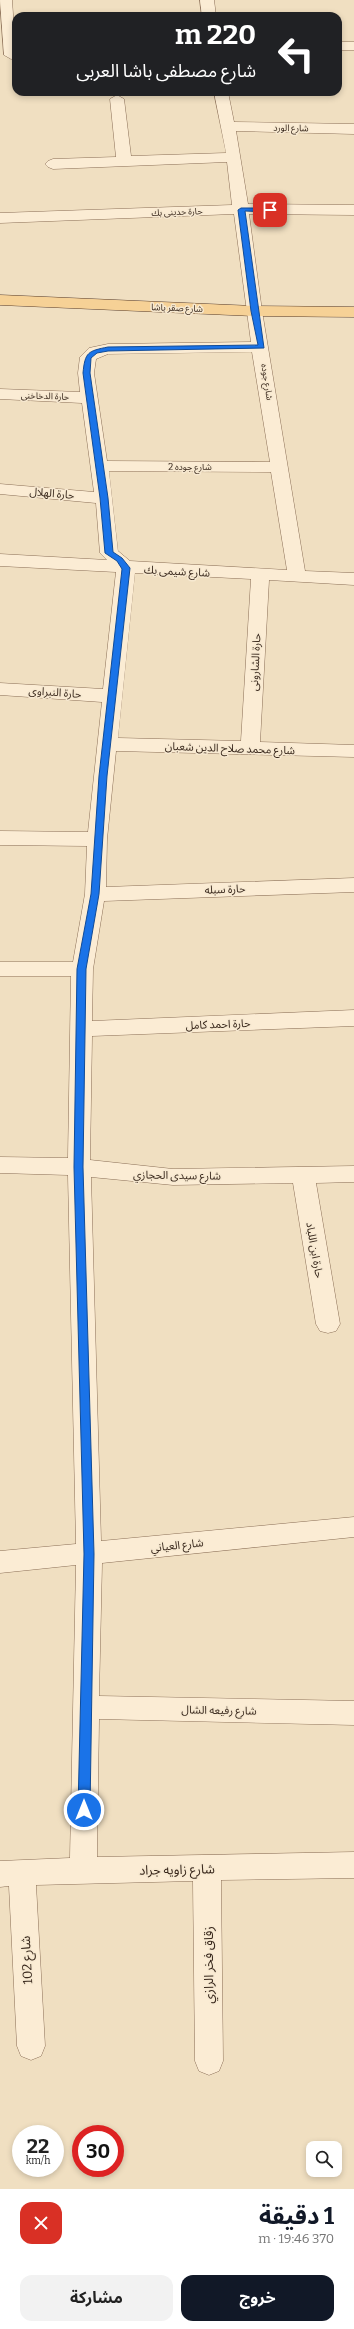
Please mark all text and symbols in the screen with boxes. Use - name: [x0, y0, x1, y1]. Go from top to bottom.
- text: 220 m: [175, 18, 256, 51]
- icon: left: [270, 28, 322, 80]
- text: شارع مصطفى باشا العربى: [76, 60, 256, 82]
- street label: شارع الورد: [273, 123, 309, 135]
- pin: [253, 193, 287, 227]
- icon: arrive: [259, 199, 281, 221]
- street label: حارة حدينى بك: [151, 206, 203, 219]
- street label: شارع صقر باشا: [151, 302, 203, 316]
- street label: شارع جوده: [257, 363, 275, 401]
- street label: حارة الدخاخنى: [21, 390, 69, 403]
- street label: شارع جوده 2: [168, 462, 212, 474]
- street label: حارة الهلال: [29, 485, 76, 502]
- street label: شارع شيمى بك: [144, 563, 211, 581]
- street label: حارة الشارونى: [247, 632, 264, 691]
- street label: حارة النبراوى: [28, 684, 82, 701]
- street label: شارع محمد صلاح الدين شعبان: [165, 740, 296, 758]
- street label: حارة سبله: [204, 882, 246, 897]
- street label: حارة احمد كامل: [185, 1017, 251, 1032]
- street label: شارع سيدى الحجازي: [133, 1168, 221, 1185]
- street label: حارة ابن اللباد: [303, 1221, 326, 1280]
- street label: شارع العياني: [150, 1536, 205, 1557]
- street label: شارع رفيعه الشال: [181, 1703, 257, 1719]
- position arrow: [63, 1789, 105, 1831]
- street label: شارع زاويه جراد: [139, 1861, 215, 1881]
- street label: زقاق فخر الرازي: [201, 1926, 219, 2004]
- street label: شارع 102: [18, 1935, 38, 1985]
- speed limit sign: 30: [72, 2125, 124, 2177]
- text: 22: [27, 2134, 49, 2158]
- map controls: [306, 2141, 342, 2177]
- button: search: [306, 2141, 342, 2177]
- text: km/h: [26, 2155, 50, 2167]
- button: close: [20, 2202, 62, 2244]
- text: 1 دقيقة: [259, 2202, 334, 2230]
- text: 370 m · 19:46: [258, 2231, 334, 2246]
- button: مشاركة: [20, 2275, 173, 2321]
- button: خروج: [181, 2275, 334, 2321]

